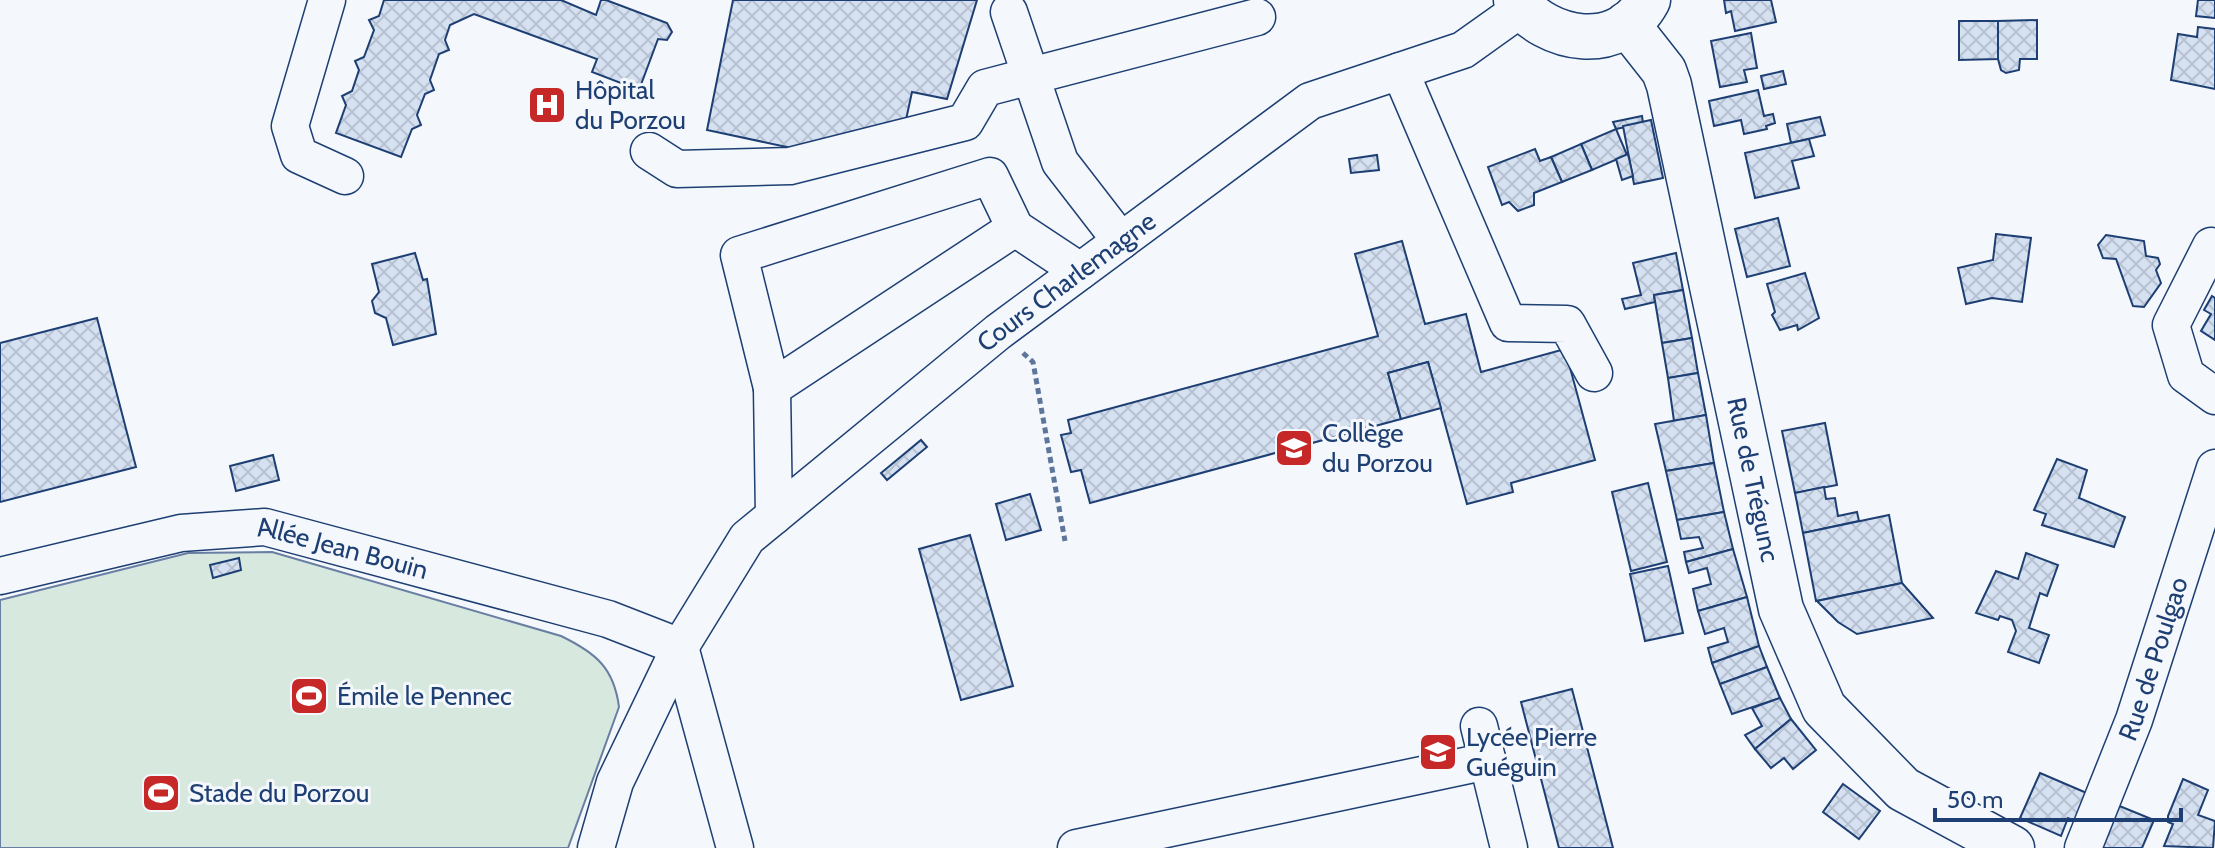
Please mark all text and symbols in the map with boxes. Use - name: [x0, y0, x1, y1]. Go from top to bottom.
- place label: Hôpital du Porzou: [575, 74, 686, 136]
- hospital icon: Hôpital du Porzou: [526, 84, 568, 126]
- street label: Cours Charlemagne: [970, 205, 1162, 359]
- street label: Rue de Trégunc: [1720, 394, 1786, 565]
- place label: Collège du Porzou: [1322, 417, 1433, 479]
- school or university icon: Collège du Porzou: [1273, 427, 1315, 469]
- street label: Allée Jean Bouin: [255, 511, 431, 586]
- street label: Rue de Poulgao: [2111, 573, 2195, 745]
- sports icon: Émile le Pennec: [288, 675, 330, 717]
- place label: Émile le Pennec: [337, 680, 512, 712]
- place label: Lycée Pierre Guéguin: [1466, 721, 1597, 783]
- school or university icon: Lycée Pierre Guéguin: [1417, 731, 1459, 773]
- sports icon: Stade du Porzou: [140, 772, 182, 814]
- scale bar: [1935, 772, 2181, 822]
- place label: Stade du Porzou: [189, 777, 369, 809]
- text: 50 m: [1947, 785, 2003, 814]

